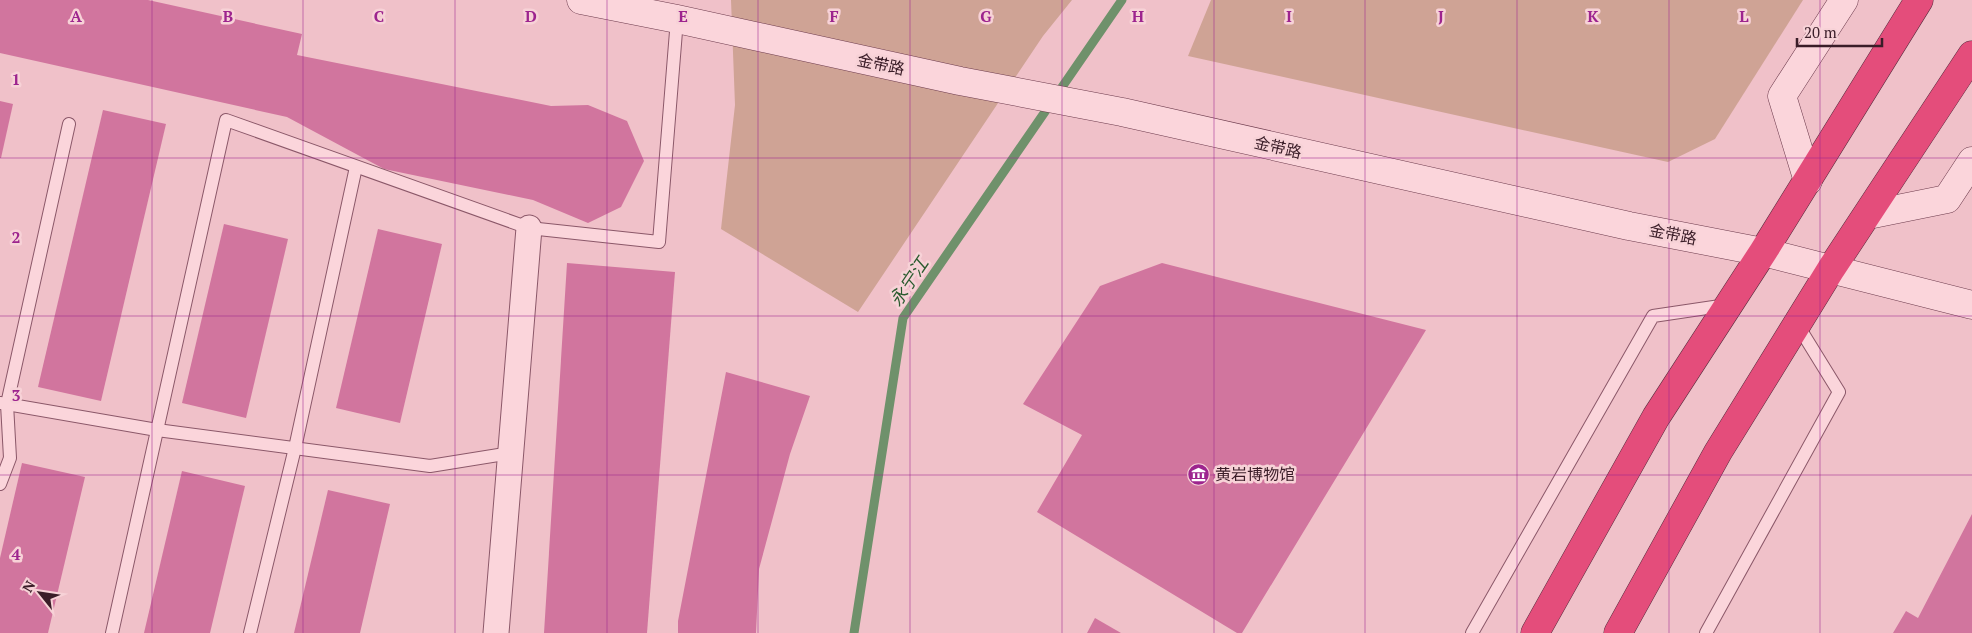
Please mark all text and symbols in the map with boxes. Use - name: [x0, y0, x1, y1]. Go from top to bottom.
- text: A: [70, 5, 82, 27]
- text: B: [223, 5, 233, 27]
- text: C: [374, 5, 384, 27]
- text: D: [525, 5, 537, 27]
- text: E: [678, 5, 688, 27]
- text: F: [829, 5, 839, 27]
- text: G: [980, 5, 992, 27]
- text: H: [1132, 5, 1144, 27]
- text: I: [1286, 5, 1292, 27]
- text: J: [1438, 5, 1444, 27]
- text: K: [1587, 5, 1599, 27]
- text: L: [1739, 5, 1749, 27]
- scale bar: [1797, 15, 1882, 47]
- text: 20 m: [1804, 22, 1837, 42]
- street label: 金带路: [855, 48, 907, 80]
- text: 1: [11, 68, 21, 90]
- street label: 金带路: [1252, 131, 1304, 163]
- street label: 金带路: [1647, 219, 1699, 249]
- text: 2: [11, 226, 21, 248]
- water label: 永宁江: [883, 251, 934, 311]
- text: 3: [11, 384, 21, 406]
- museum icon: 黄岩博物馆: [1187, 462, 1211, 486]
- place label: 黄岩博物馆: [1215, 463, 1295, 485]
- text: 4: [11, 543, 21, 565]
- north arrow: [15, 568, 65, 618]
- text: N: [17, 577, 39, 596]

